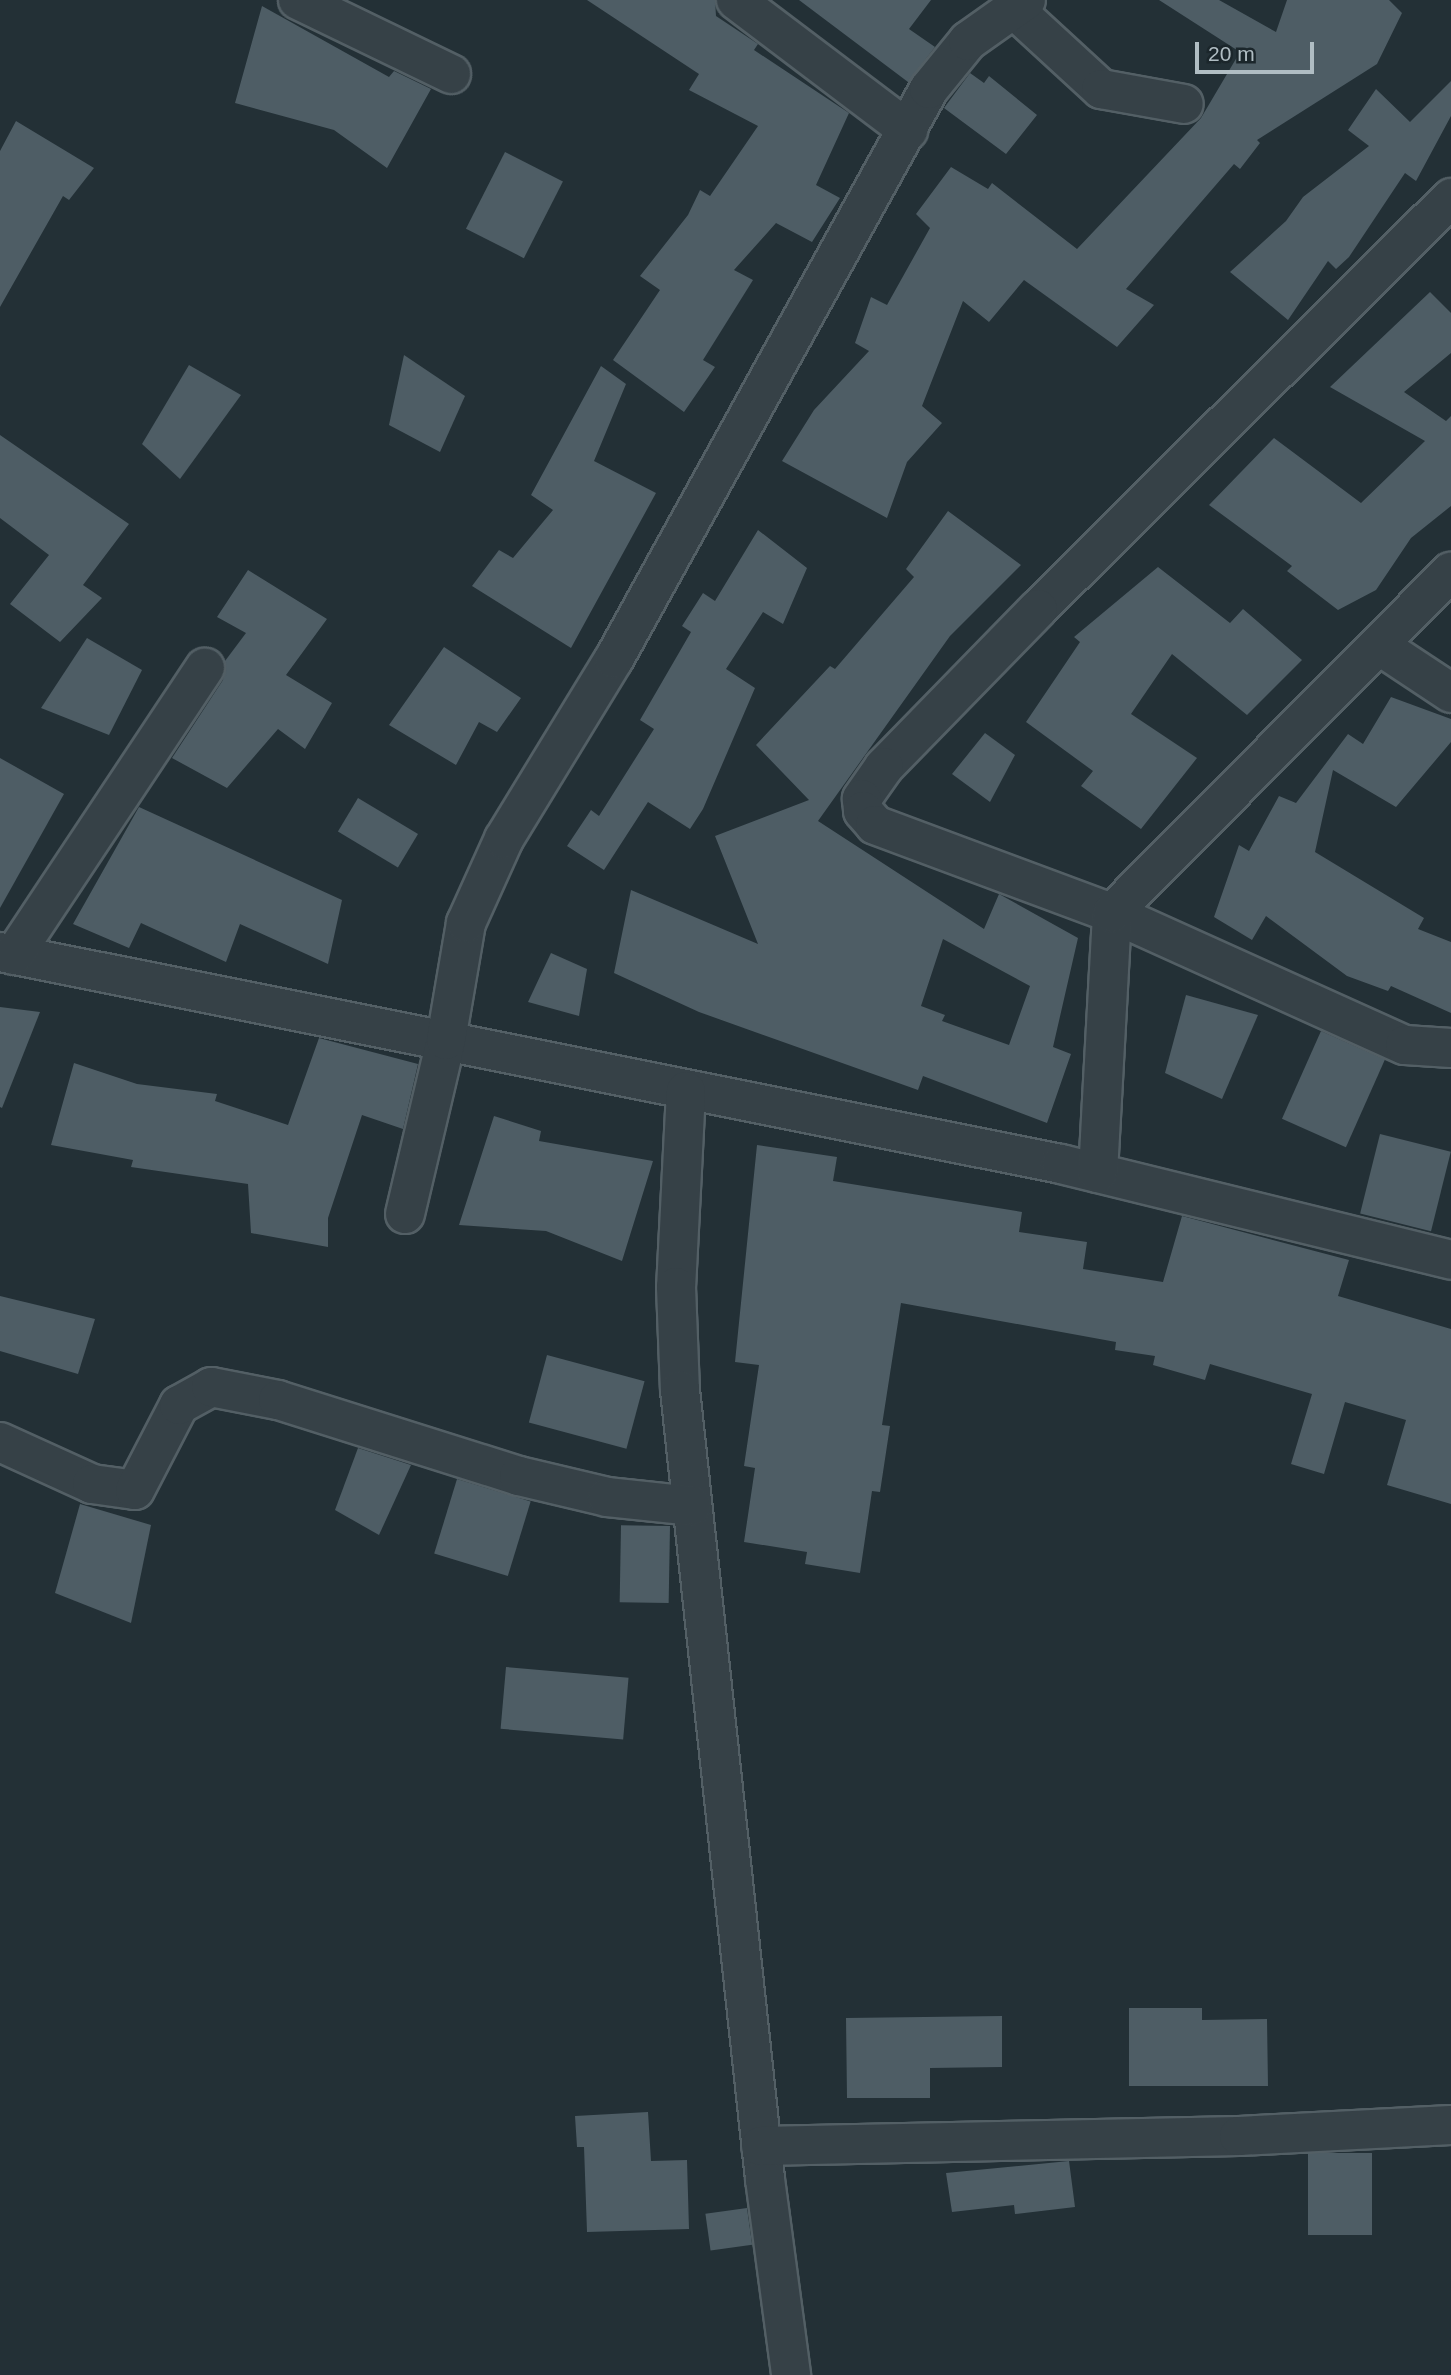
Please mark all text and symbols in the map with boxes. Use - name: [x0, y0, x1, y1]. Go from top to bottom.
- scale bar: [1199, 28, 1318, 72]
- text: 20 m: [1208, 42, 1255, 65]

